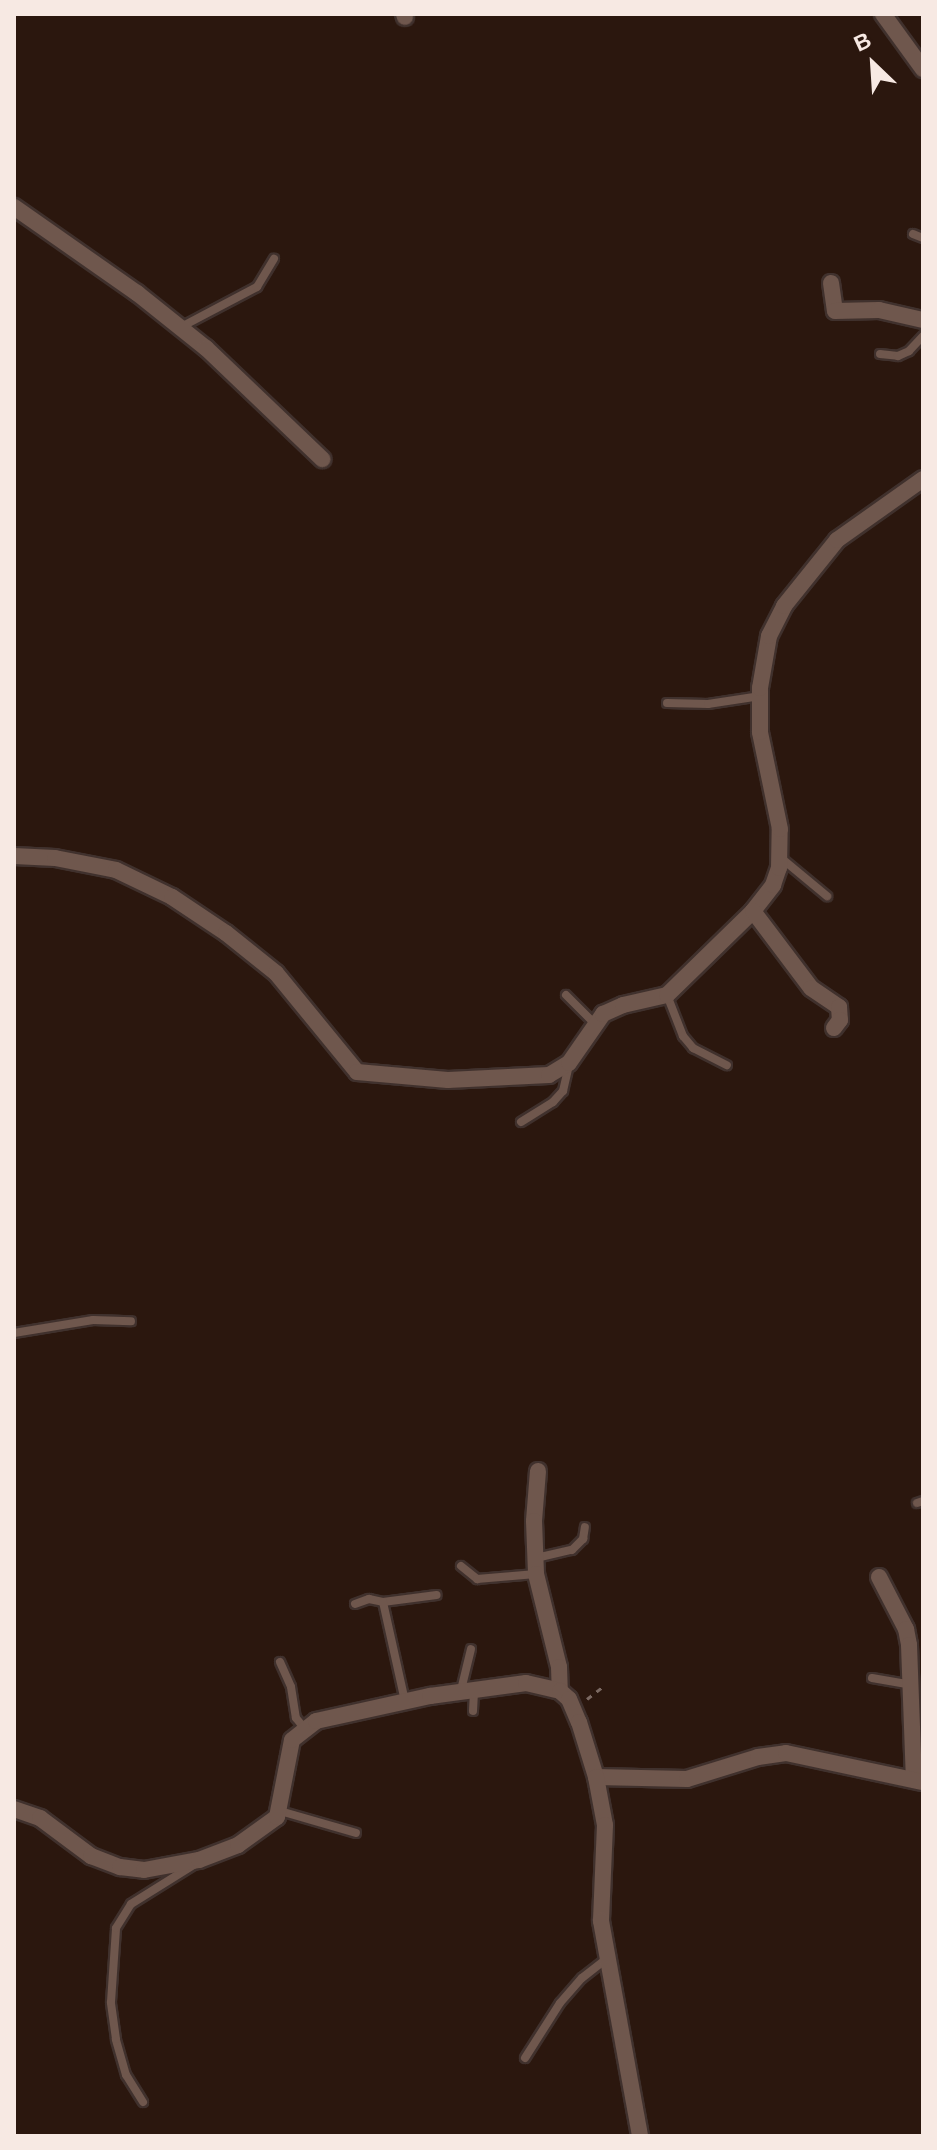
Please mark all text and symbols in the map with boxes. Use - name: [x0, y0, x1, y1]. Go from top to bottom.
- north arrow: [833, 24, 913, 104]
- text: B: [850, 27, 875, 56]

